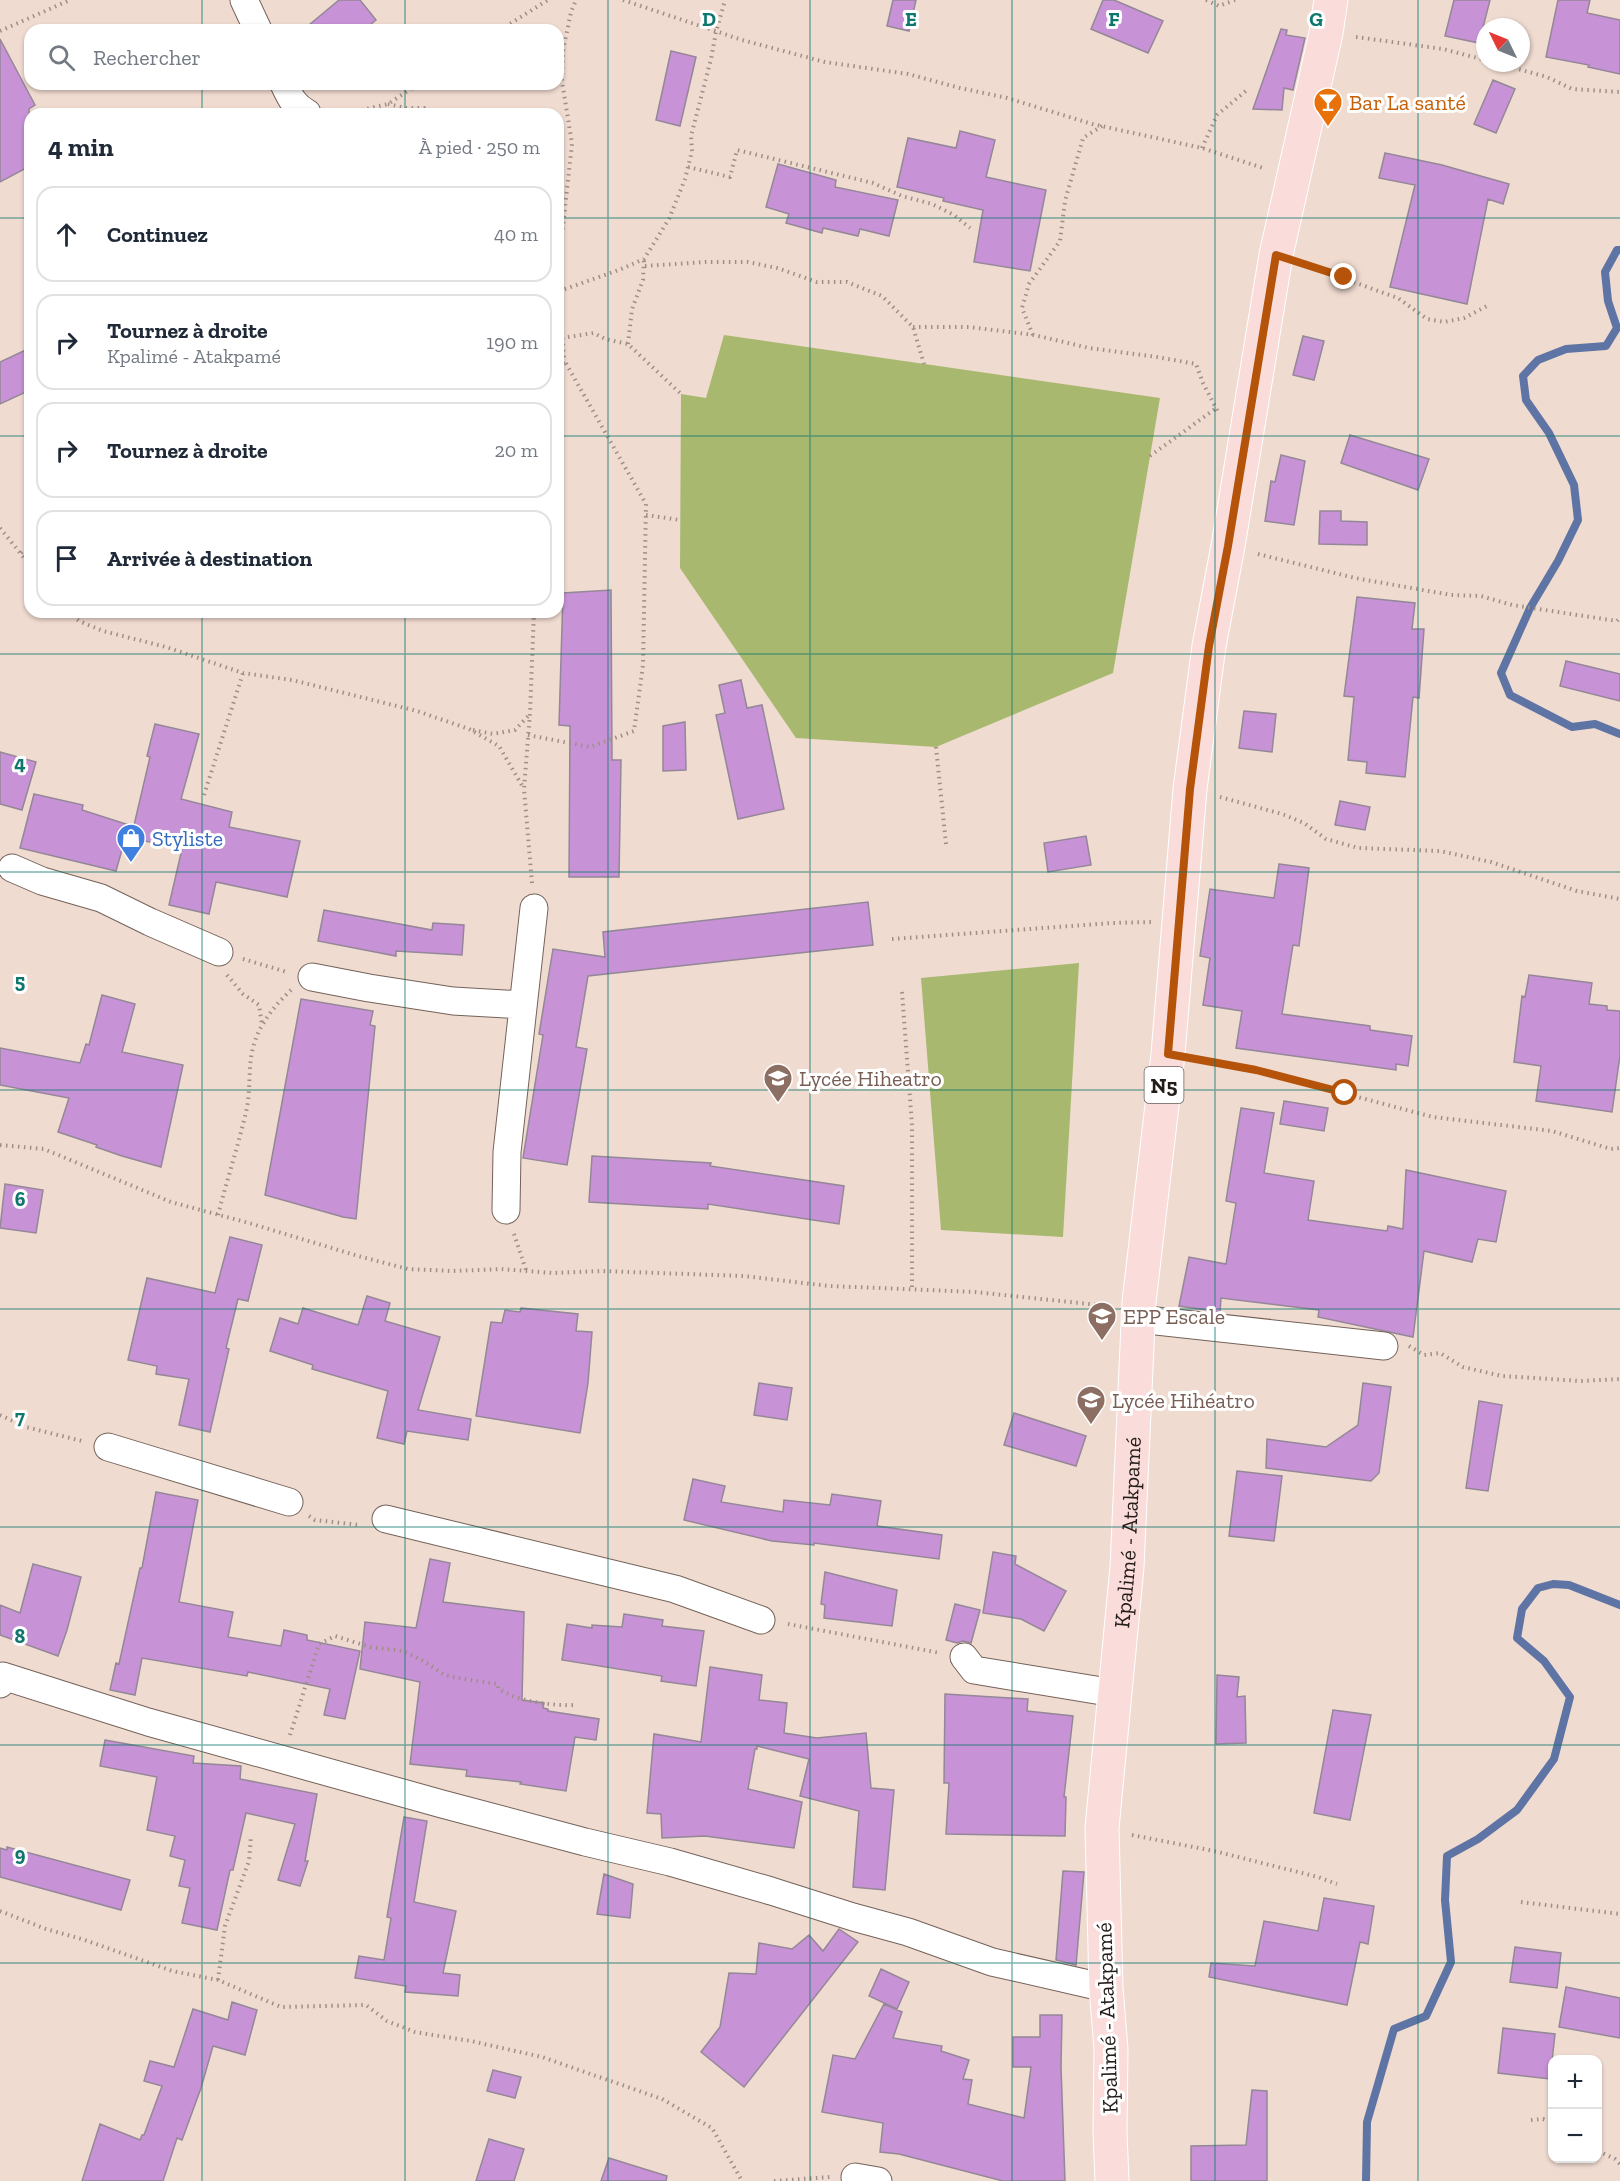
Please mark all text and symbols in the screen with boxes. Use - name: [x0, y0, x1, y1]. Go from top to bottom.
- text: D: [702, 7, 716, 31]
- text: E: [905, 7, 917, 31]
- text: F: [1108, 7, 1120, 31]
- text: G: [1309, 7, 1323, 31]
- north arrow: [1476, 18, 1530, 72]
- search box: [24, 24, 564, 90]
- icon: search: [45, 41, 78, 74]
- text: Rechercher: [93, 44, 201, 71]
- bar icon: Bar La santé: [1312, 86, 1344, 128]
- place label: Bar La santé: [1349, 89, 1466, 116]
- text: 4 min: [48, 131, 114, 163]
- text: À pied · 250 m: [419, 135, 540, 159]
- icon: ahead: [50, 218, 83, 251]
- text: Continuez: [107, 221, 208, 248]
- text: 40 m: [494, 222, 538, 246]
- route end: [1330, 263, 1356, 289]
- text: Tournez à droite: [107, 317, 268, 344]
- icon: right: [50, 326, 83, 359]
- text: 190 m: [486, 330, 538, 354]
- text: Kpalimé - Atakpamé: [107, 344, 281, 368]
- icon: right: [50, 434, 83, 467]
- text: Tournez à droite: [107, 437, 268, 464]
- text: 20 m: [494, 438, 538, 462]
- icon: arrive: [50, 542, 83, 575]
- text: Arrivée à destination: [107, 545, 312, 572]
- text: 4: [14, 751, 26, 775]
- shop icon: Styliste: [115, 822, 147, 864]
- place label: Styliste: [152, 825, 223, 852]
- text: 5: [15, 969, 25, 993]
- school or university icon: Lycée Hiheatro: [762, 1062, 794, 1104]
- place label: Lycée Hiheatro: [799, 1065, 942, 1092]
- road number: N5: [1144, 1067, 1184, 1103]
- route start: [1331, 1079, 1357, 1105]
- text: 6: [15, 1187, 26, 1211]
- school or university icon: EPP Escale: [1086, 1300, 1118, 1342]
- place label: EPP Escale: [1123, 1303, 1225, 1330]
- school or university icon: Lycée Hihéatro: [1075, 1384, 1107, 1426]
- place label: Lycée Hihéatro: [1112, 1387, 1255, 1414]
- text: 7: [15, 1405, 25, 1429]
- street label: Kpalimé - Atakpamé: [1108, 1436, 1146, 1629]
- text: 8: [15, 1624, 26, 1648]
- text: 9: [15, 1842, 26, 1866]
- street label: Kpalimé - Atakpamé: [1090, 1922, 1124, 2114]
- map controls: [1548, 2055, 1602, 2163]
- button: +: [1548, 2055, 1602, 2109]
- button: −: [1548, 2109, 1602, 2163]

